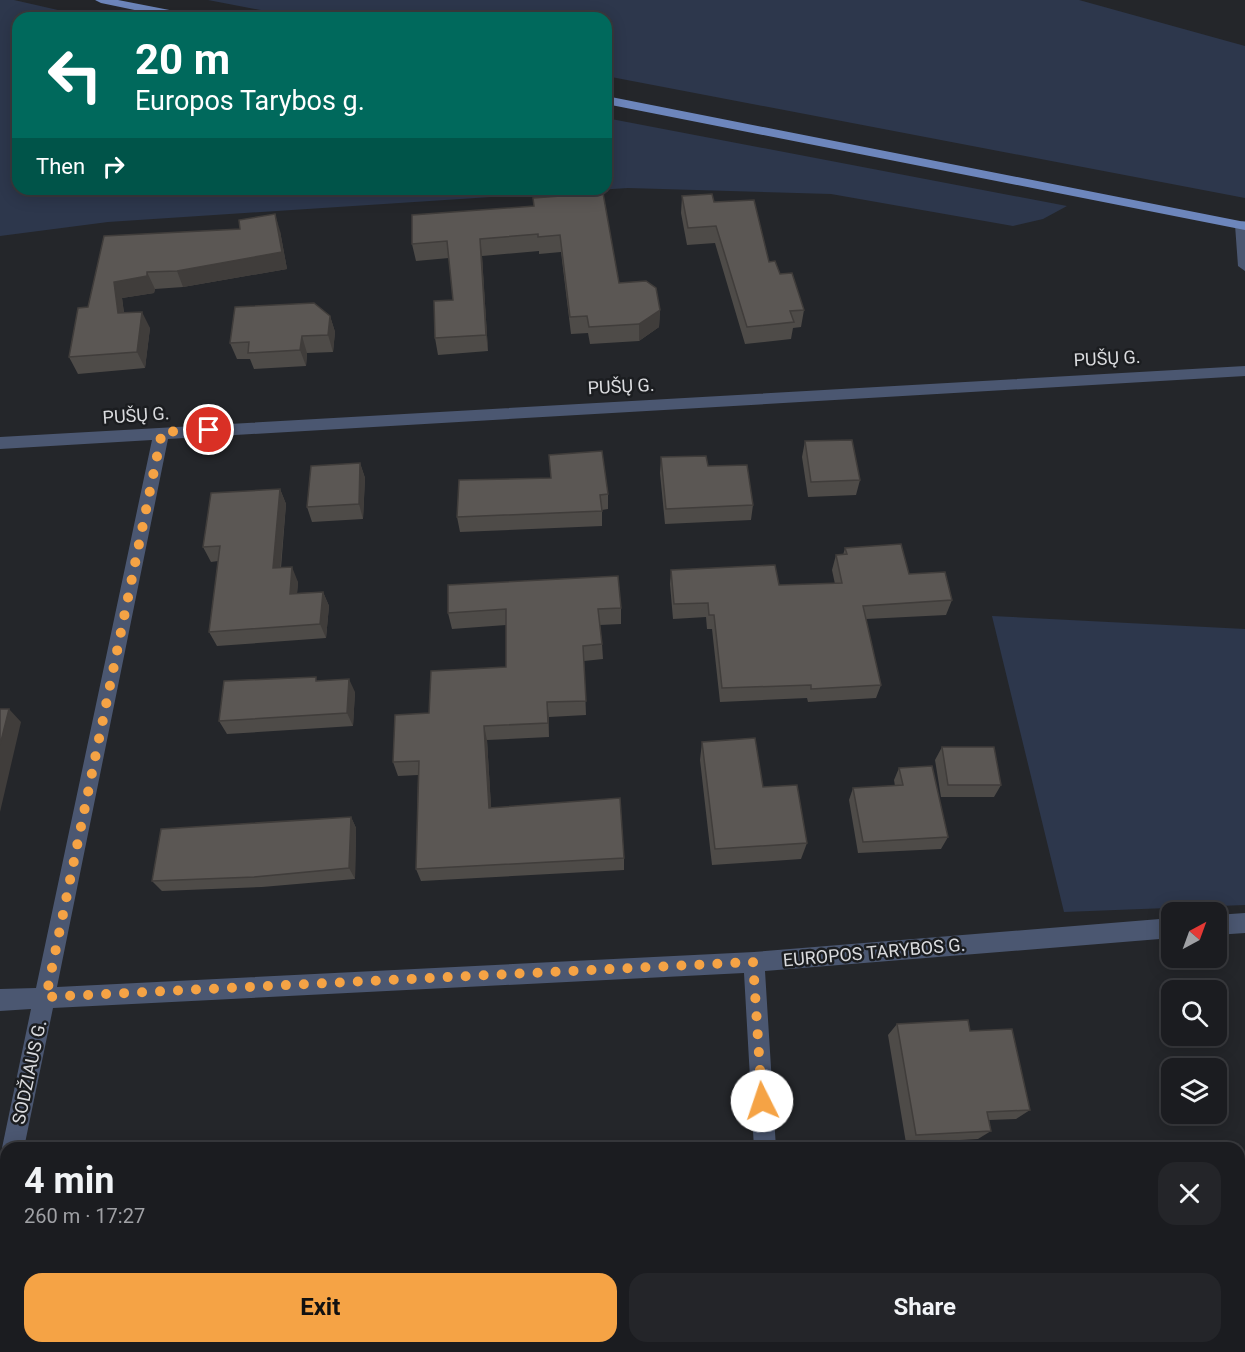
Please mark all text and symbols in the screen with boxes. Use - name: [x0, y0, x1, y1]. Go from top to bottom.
- text: 20 m: [135, 35, 230, 84]
- icon: left: [36, 36, 114, 114]
- text: Europos Tarybos g.: [135, 85, 365, 117]
- icon: right: [97, 150, 130, 183]
- text: Then: [36, 154, 85, 179]
- street label: PUŠŲ G.: [1073, 346, 1141, 370]
- street label: PUŠŲ G.: [587, 374, 655, 398]
- street label: PUŠŲ G.: [102, 402, 170, 428]
- pin: [183, 404, 234, 455]
- icon: arrive: [192, 413, 225, 446]
- north arrow: [1161, 902, 1227, 968]
- map controls: [1161, 902, 1227, 1124]
- street label: EUROPOS TARYBOS G.: [782, 934, 966, 970]
- button: search: [1161, 980, 1227, 1046]
- street label: SODŽIAUS G.: [8, 1018, 50, 1126]
- button: layers: [1161, 1058, 1227, 1124]
- position arrow: [730, 1069, 794, 1133]
- text: 4 min: [24, 1160, 115, 1202]
- button: close: [1158, 1162, 1221, 1225]
- text: 260 m · 17:27: [24, 1204, 145, 1228]
- button: Exit: [24, 1273, 617, 1342]
- button: Share: [629, 1273, 1221, 1342]

